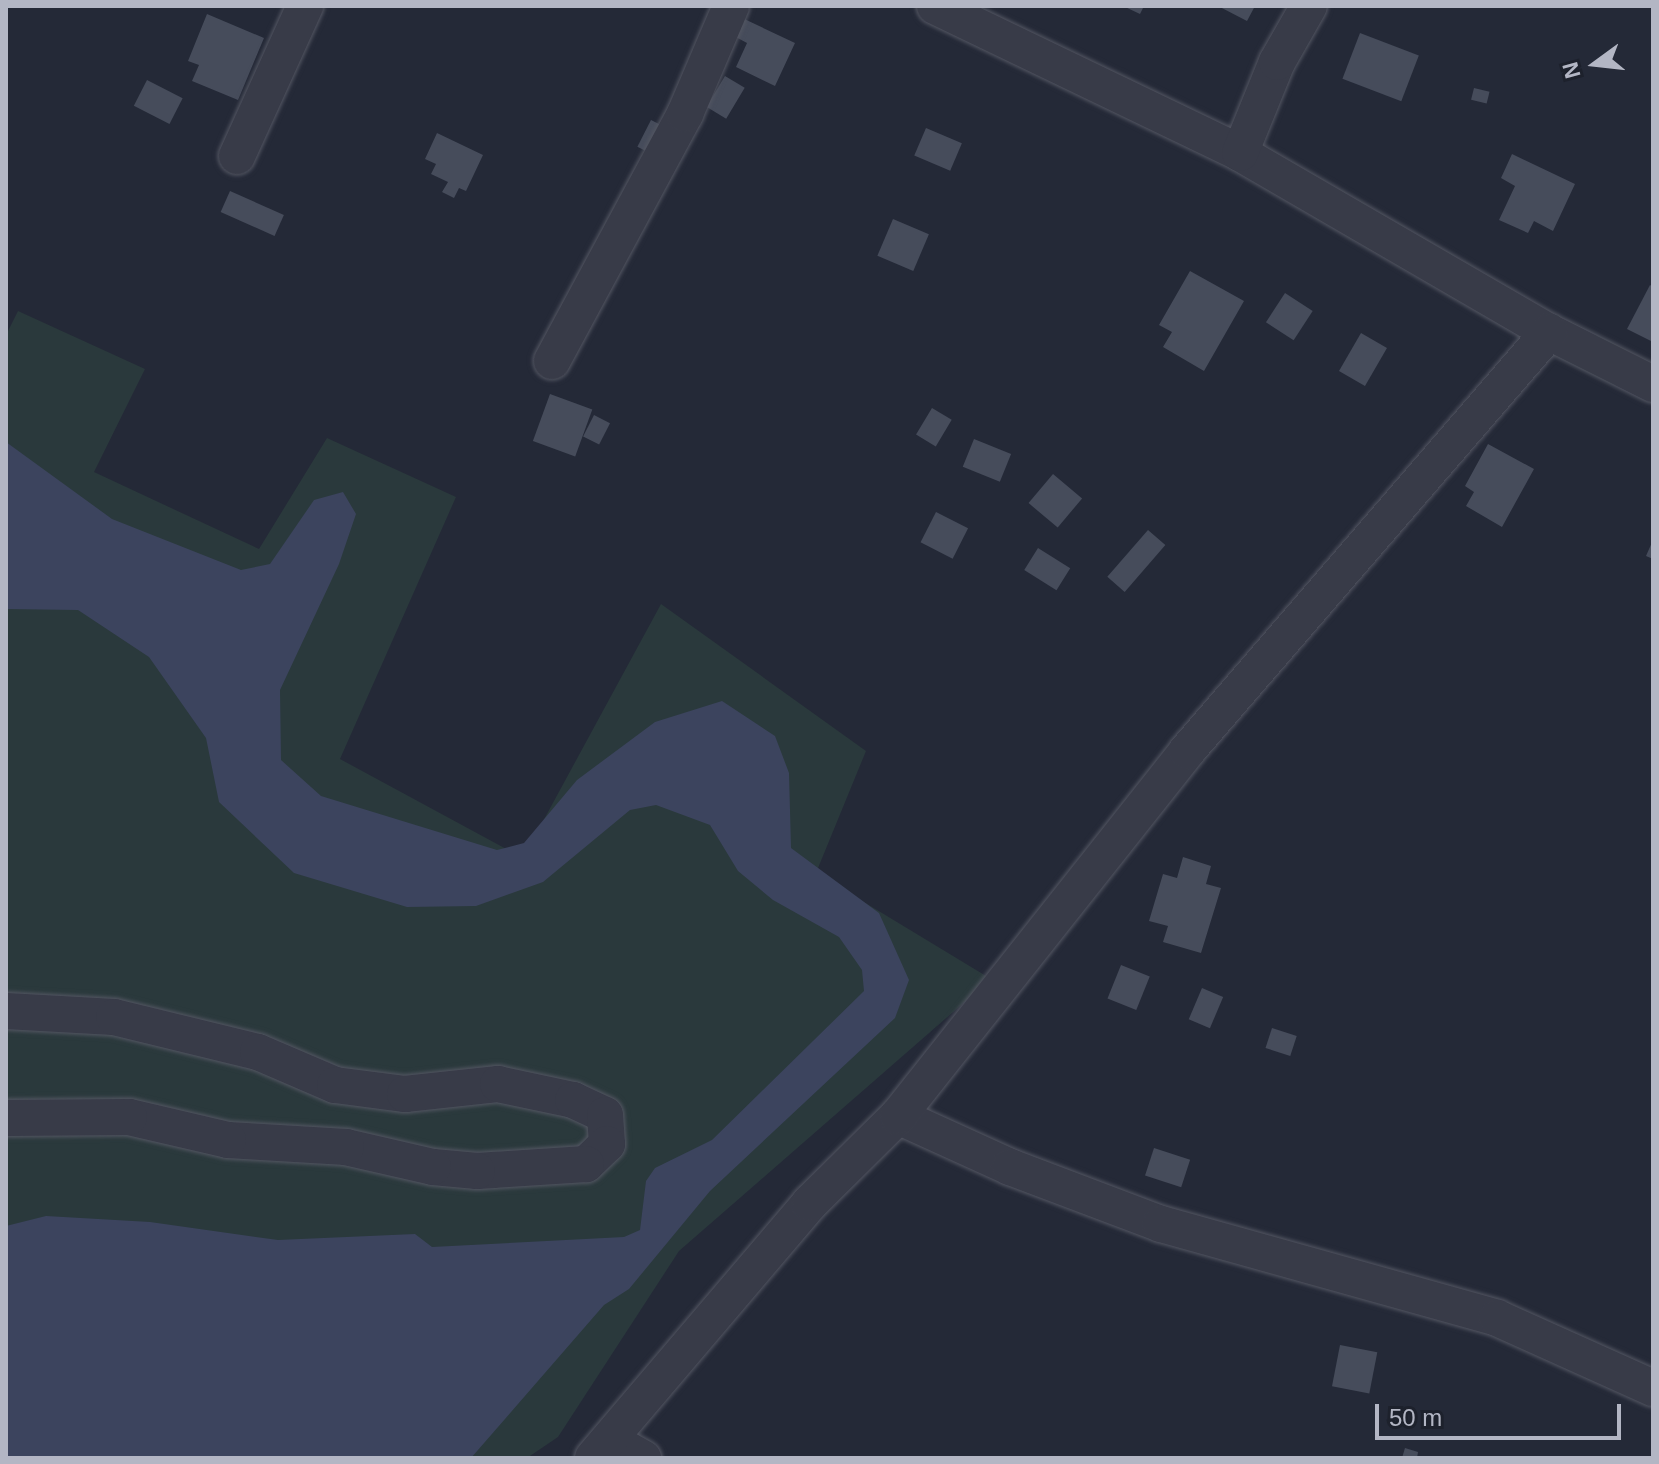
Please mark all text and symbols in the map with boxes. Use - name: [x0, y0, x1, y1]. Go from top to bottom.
- north arrow: [1555, 24, 1635, 104]
- text: N: [1557, 59, 1585, 81]
- scale bar: [1379, 1388, 1625, 1438]
- text: 50 m: [1389, 1404, 1442, 1431]

